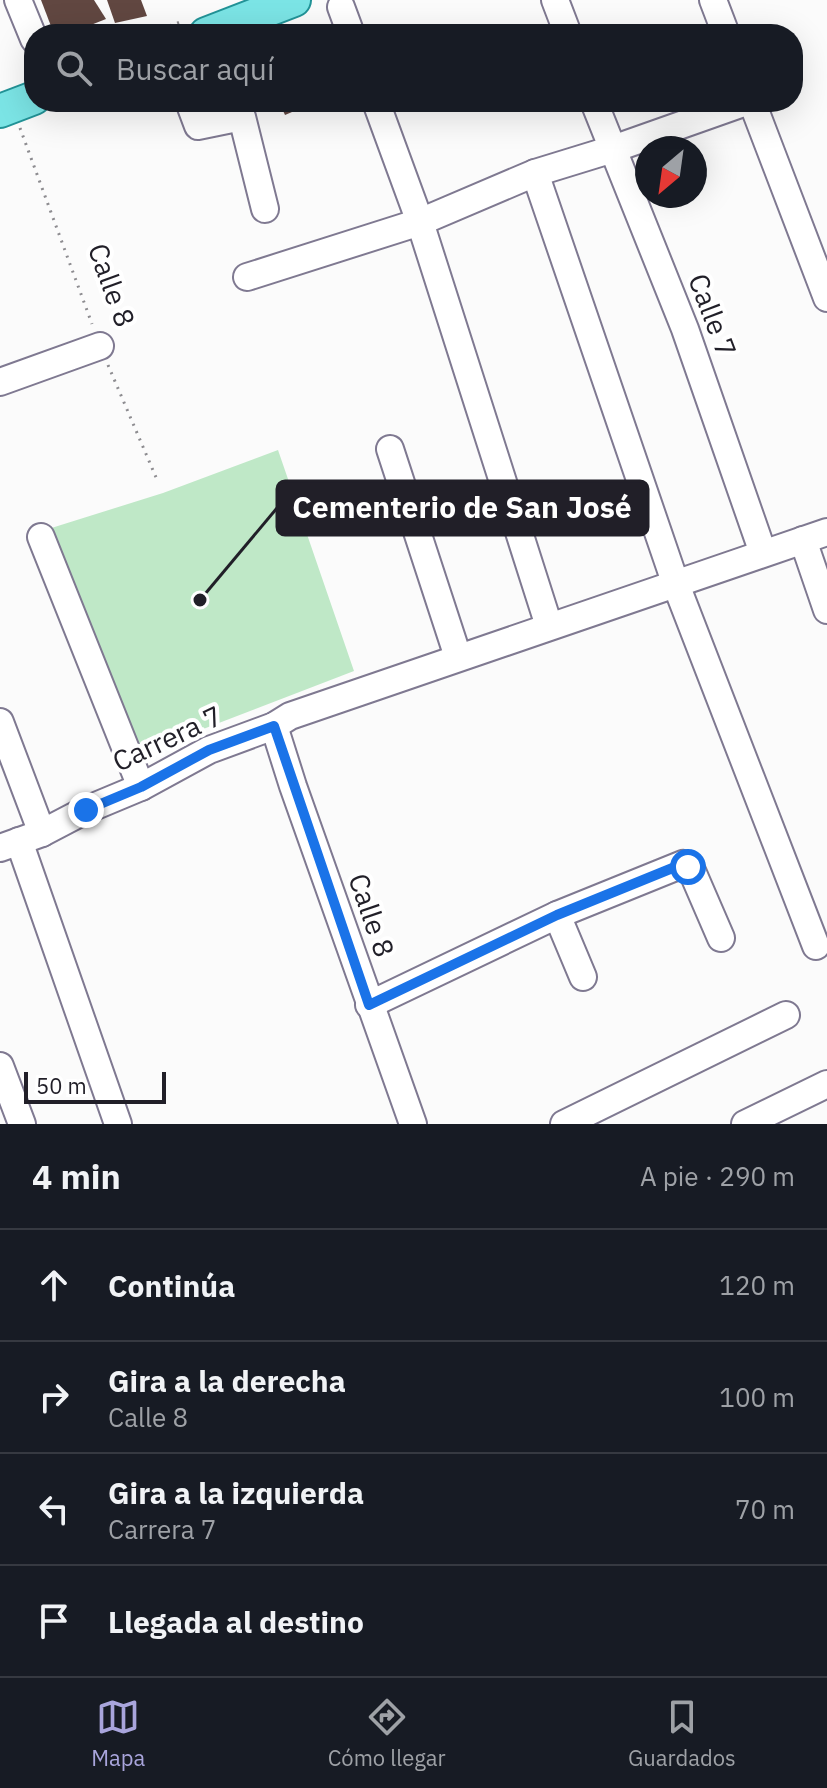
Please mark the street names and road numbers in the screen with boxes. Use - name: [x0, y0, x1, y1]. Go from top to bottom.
- street label: Calle 8: [80, 238, 144, 332]
- street label: Calle 7: [680, 268, 746, 362]
- street label: Carrera 7: [106, 697, 228, 779]
- street label: Calle 8: [340, 868, 404, 962]

